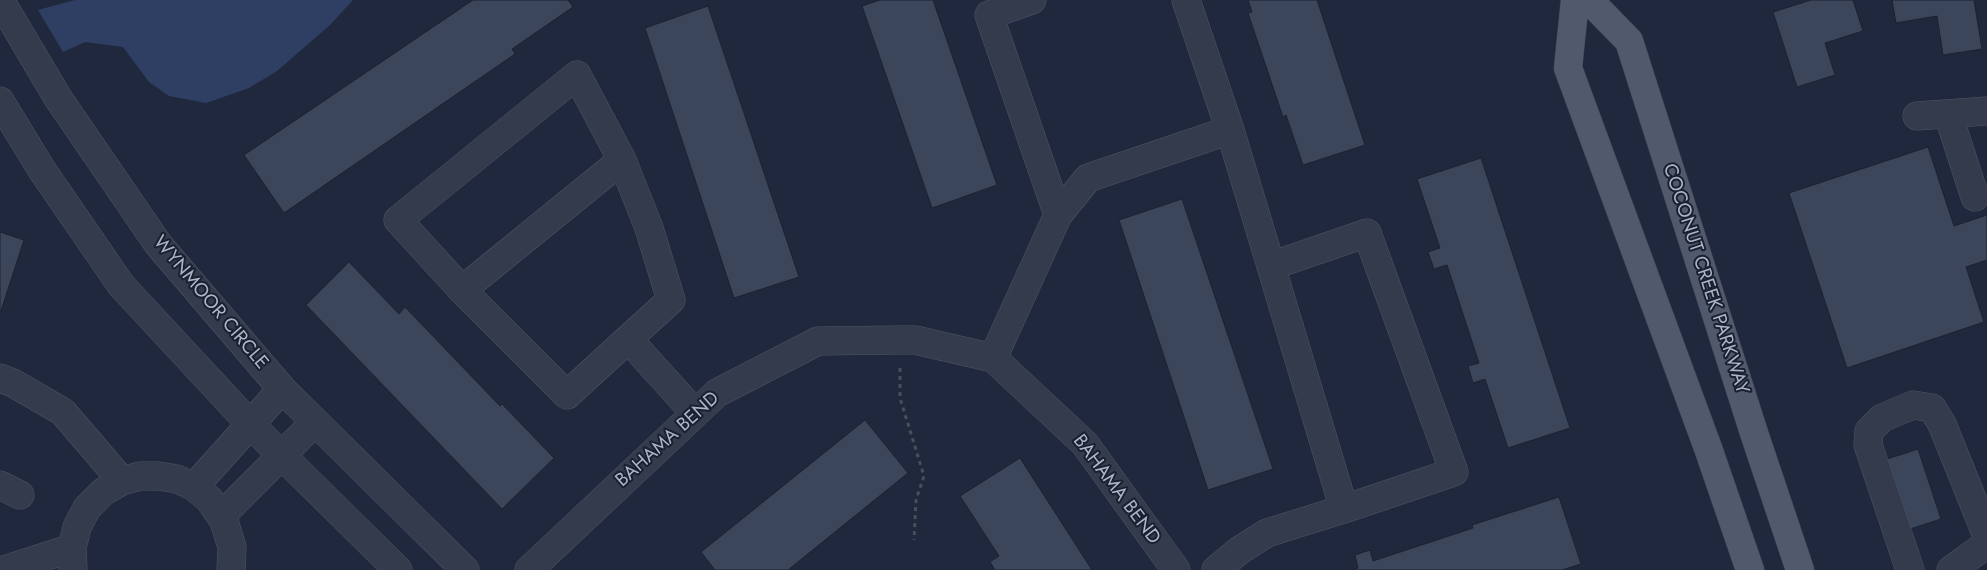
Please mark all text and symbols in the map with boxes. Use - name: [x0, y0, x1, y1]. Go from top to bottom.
- street label: COCONUT CREEK PARKWAY: [1657, 161, 1753, 397]
- street label: WYNMOOR CIRCLE: [148, 232, 272, 374]
- street label: BAHAMA BEND: [612, 388, 724, 492]
- street label: BAHAMA BEND: [1067, 431, 1165, 549]

